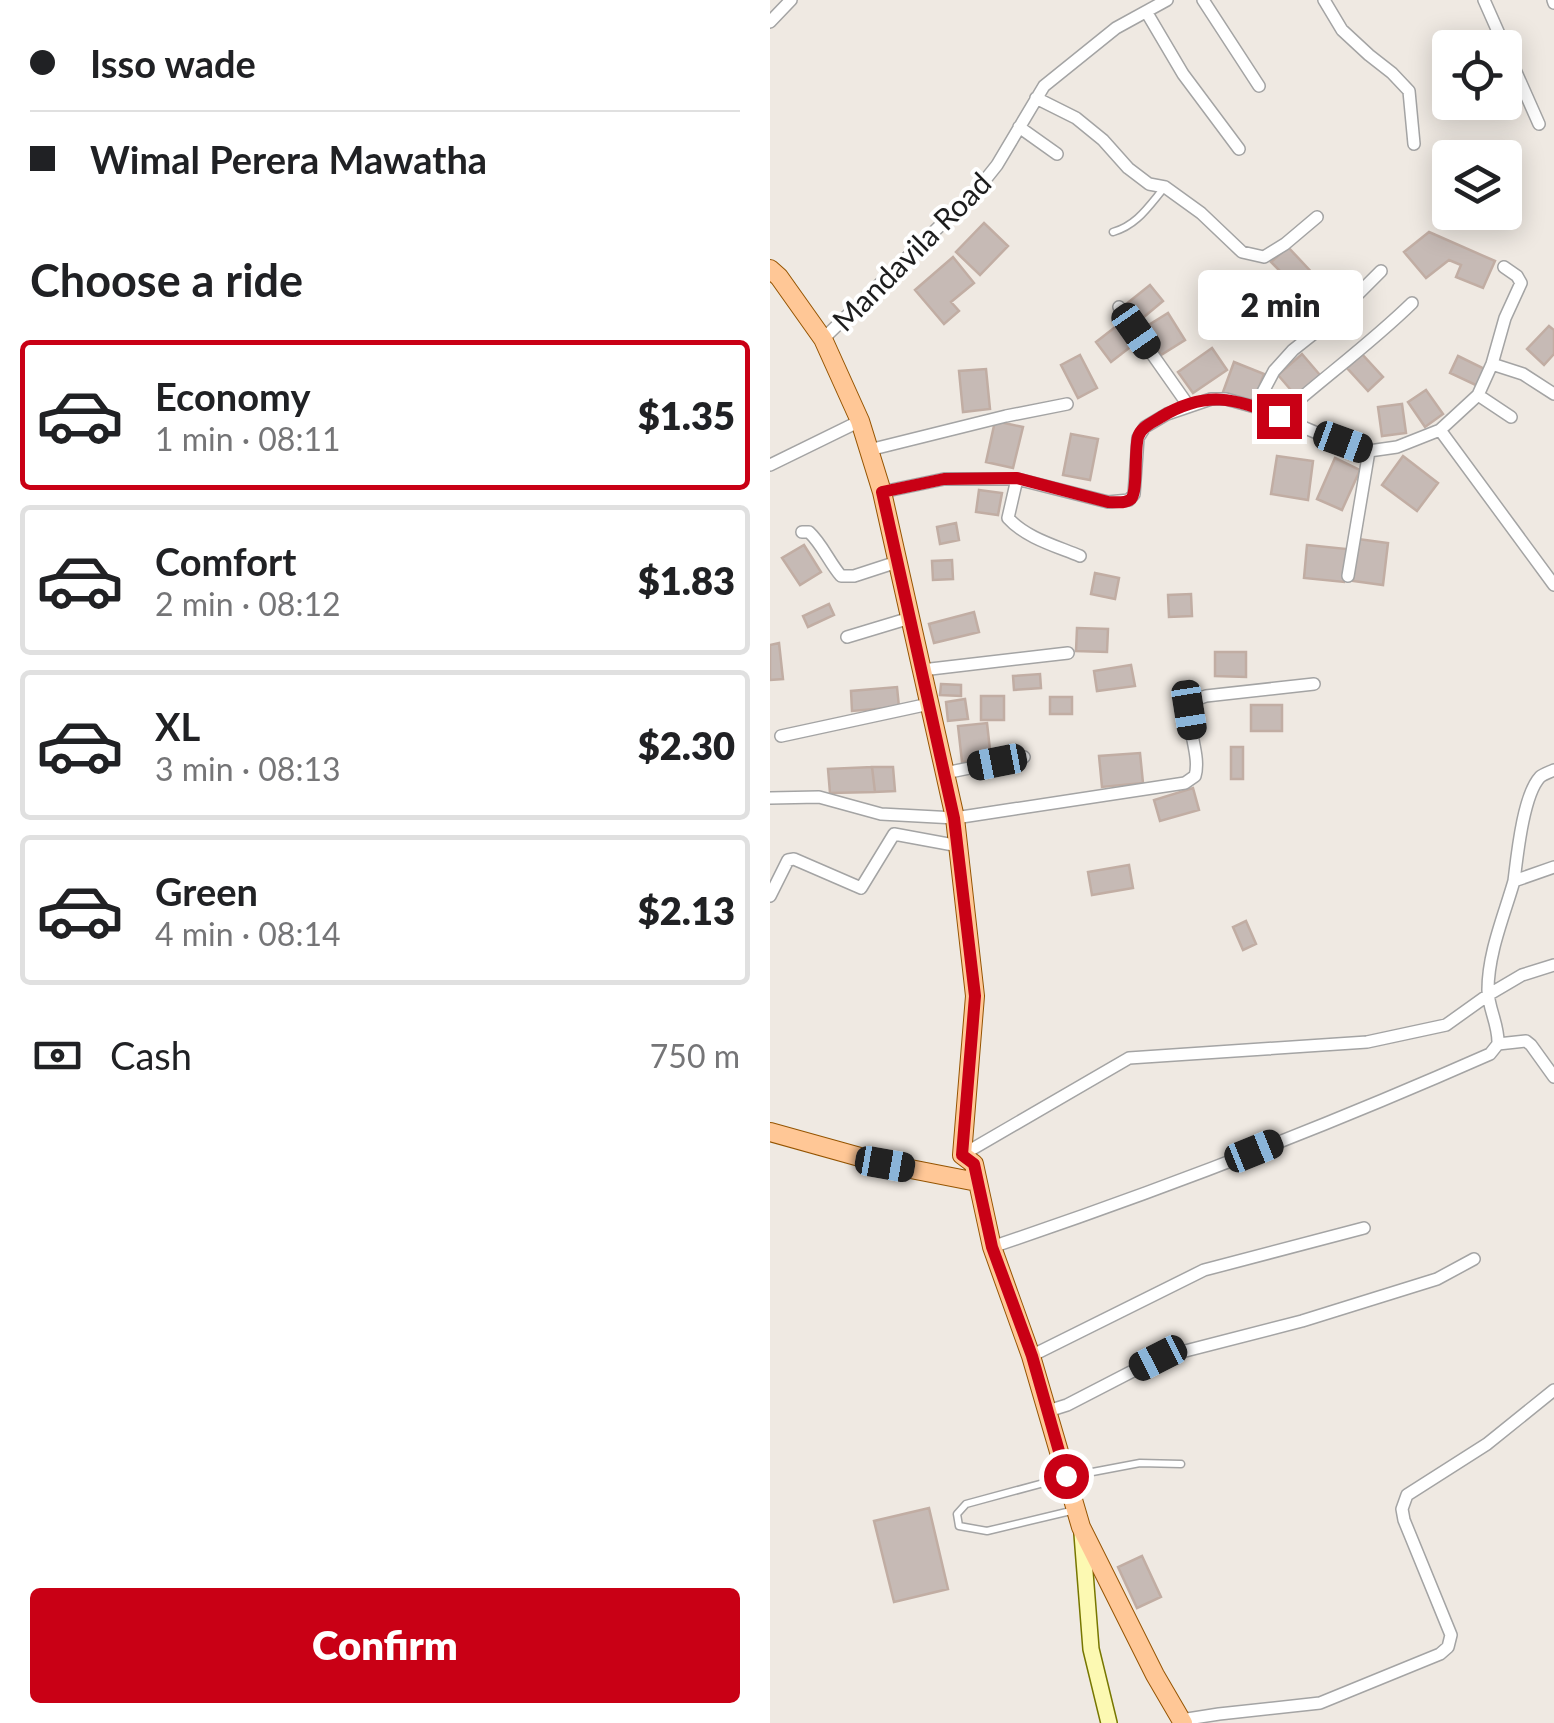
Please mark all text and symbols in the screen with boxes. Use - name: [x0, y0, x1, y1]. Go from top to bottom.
- map controls: [1432, 30, 1522, 230]
- button: locate: [1432, 30, 1522, 120]
- text: Isso wade: [90, 40, 256, 86]
- text: Wimal Perera Mawatha: [90, 136, 487, 182]
- button: layers: [1432, 140, 1522, 230]
- street label: Mandavila Road: [824, 164, 998, 338]
- text: Choose a ride: [30, 253, 303, 307]
- callout: 2 min: [1196, 271, 1362, 341]
- text: 2 min: [1241, 285, 1320, 324]
- car: [1107, 298, 1165, 364]
- icon: car: [35, 370, 125, 460]
- text: Economy: [155, 373, 310, 419]
- text: $1.35: [638, 392, 735, 438]
- route end: [1257, 394, 1302, 439]
- car: [1310, 418, 1376, 466]
- text: 1 min · 08:11: [155, 419, 341, 458]
- icon: car: [35, 535, 125, 625]
- text: Comfort: [155, 538, 296, 584]
- text: $1.83: [638, 557, 735, 603]
- text: 2 min · 08:12: [155, 584, 341, 623]
- car: [1169, 678, 1209, 742]
- icon: car: [35, 700, 125, 790]
- text: XL: [155, 703, 200, 749]
- text: $2.30: [638, 722, 735, 768]
- car: [965, 742, 1029, 782]
- text: 3 min · 08:13: [155, 749, 341, 788]
- icon: car: [35, 865, 125, 955]
- text: Green: [155, 868, 258, 914]
- text: $2.13: [638, 887, 735, 933]
- text: 4 min · 08:14: [155, 914, 341, 953]
- icon: cash: [30, 1028, 85, 1083]
- text: Cash: [110, 1032, 192, 1078]
- text: 750 m: [650, 1036, 740, 1075]
- car: [1221, 1126, 1287, 1176]
- car: [853, 1144, 917, 1184]
- car: [1124, 1331, 1192, 1385]
- route start: [1044, 1454, 1089, 1499]
- button: Confirm: [30, 1588, 740, 1703]

